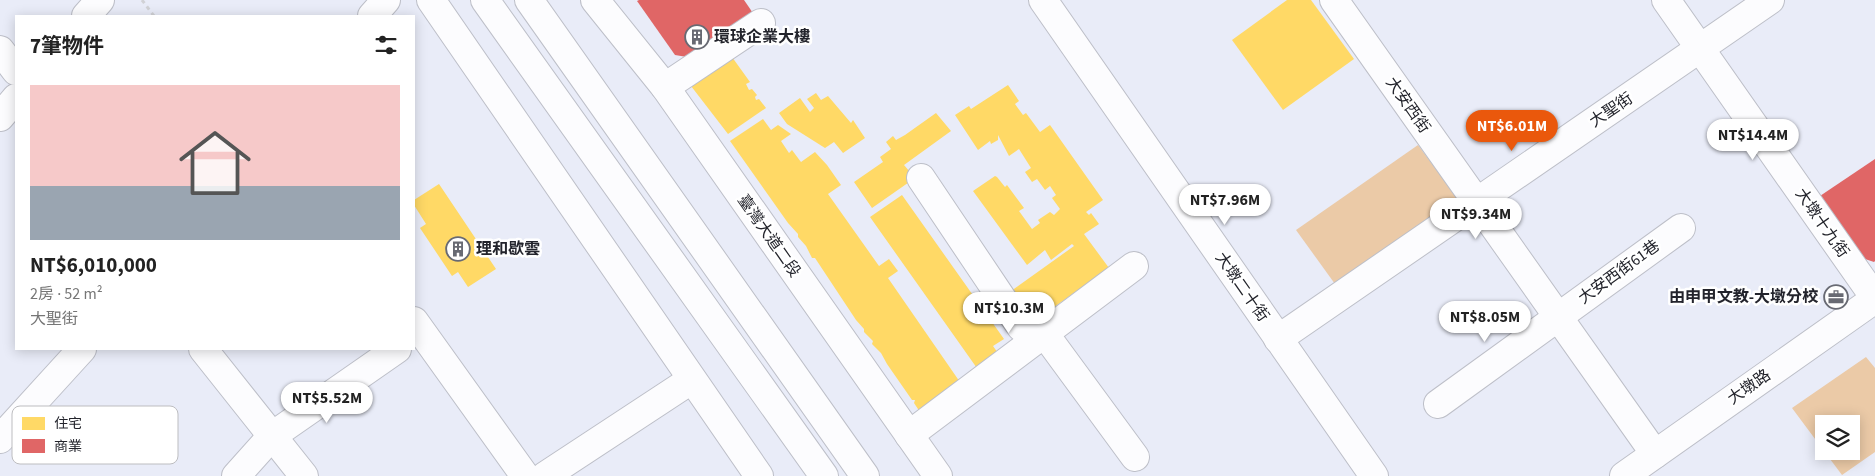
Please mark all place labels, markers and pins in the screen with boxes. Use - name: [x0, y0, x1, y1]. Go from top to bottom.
- building icon: 環球企業大樓: [684, 24, 710, 50]
- place label: 環球企業大樓: [714, 26, 810, 48]
- pin: NT$6.01M: [1460, 110, 1564, 152]
- pin: NT$14.4M: [1701, 119, 1805, 161]
- pin: NT$7.96M: [1173, 184, 1277, 226]
- pin: NT$9.34M: [1424, 198, 1528, 240]
- building icon: 理和歇雲: [445, 236, 471, 262]
- place label: 理和歇雲: [476, 238, 540, 260]
- office icon: 由申甲文教-大墩分校: [1823, 284, 1849, 310]
- place label: 由申甲文教-大墩分校: [1669, 286, 1819, 308]
- pin: NT$10.3M: [957, 292, 1061, 334]
- pin: NT$8.05M: [1433, 300, 1537, 343]
- pin: NT$5.52M: [275, 382, 379, 424]

